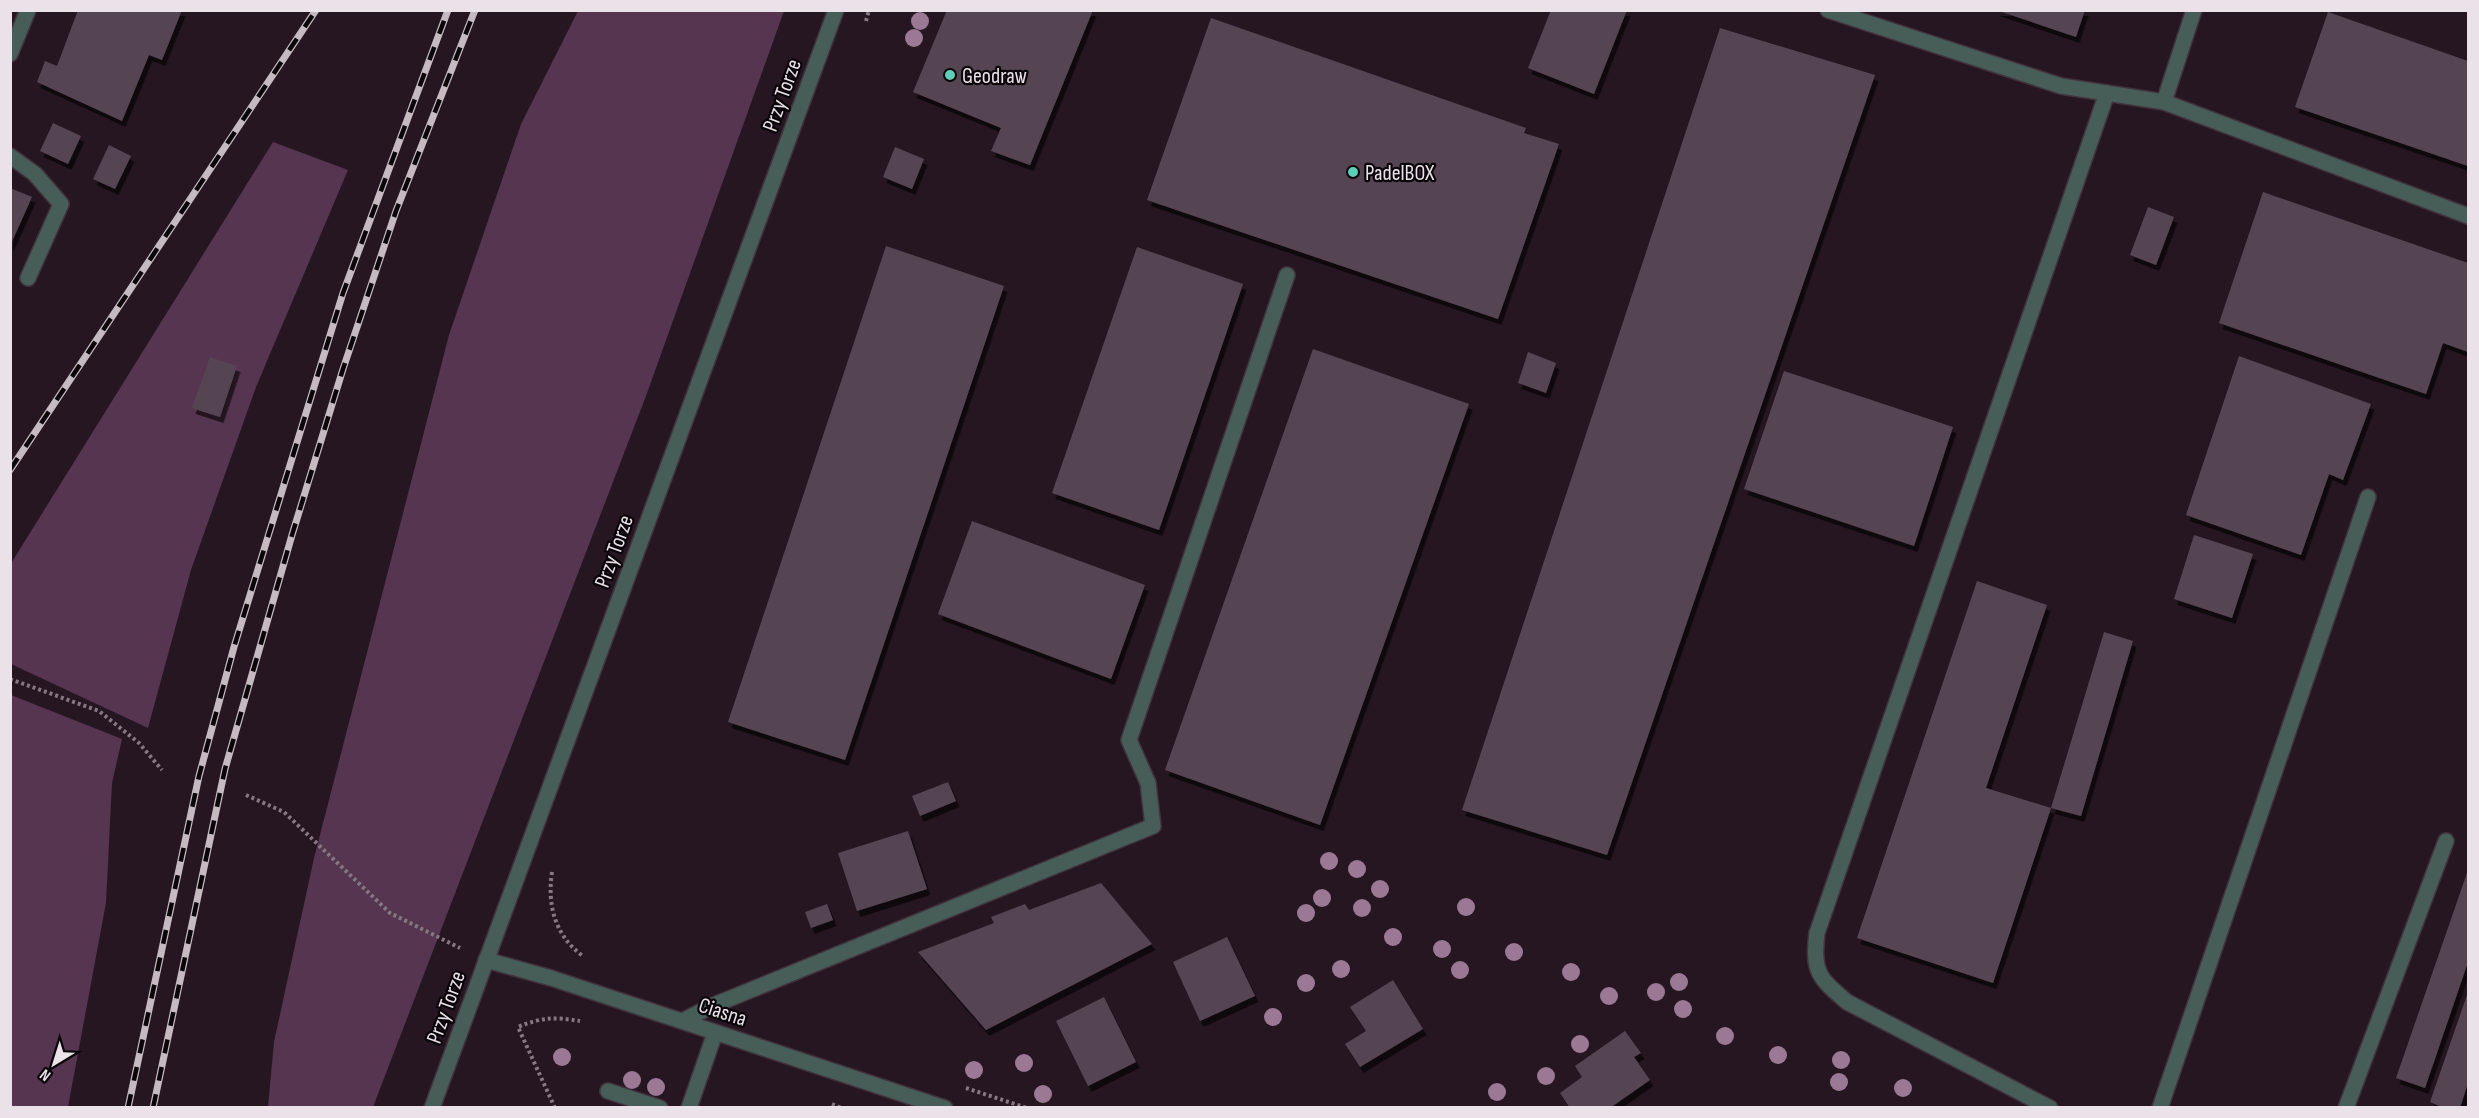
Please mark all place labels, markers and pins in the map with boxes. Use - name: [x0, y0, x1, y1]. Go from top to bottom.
- place label: Geodraw: [962, 63, 1027, 90]
- marker: Geodraw: [943, 68, 957, 82]
- place label: PadelBOX: [1365, 160, 1435, 187]
- marker: PadelBOX: [1346, 165, 1360, 179]

